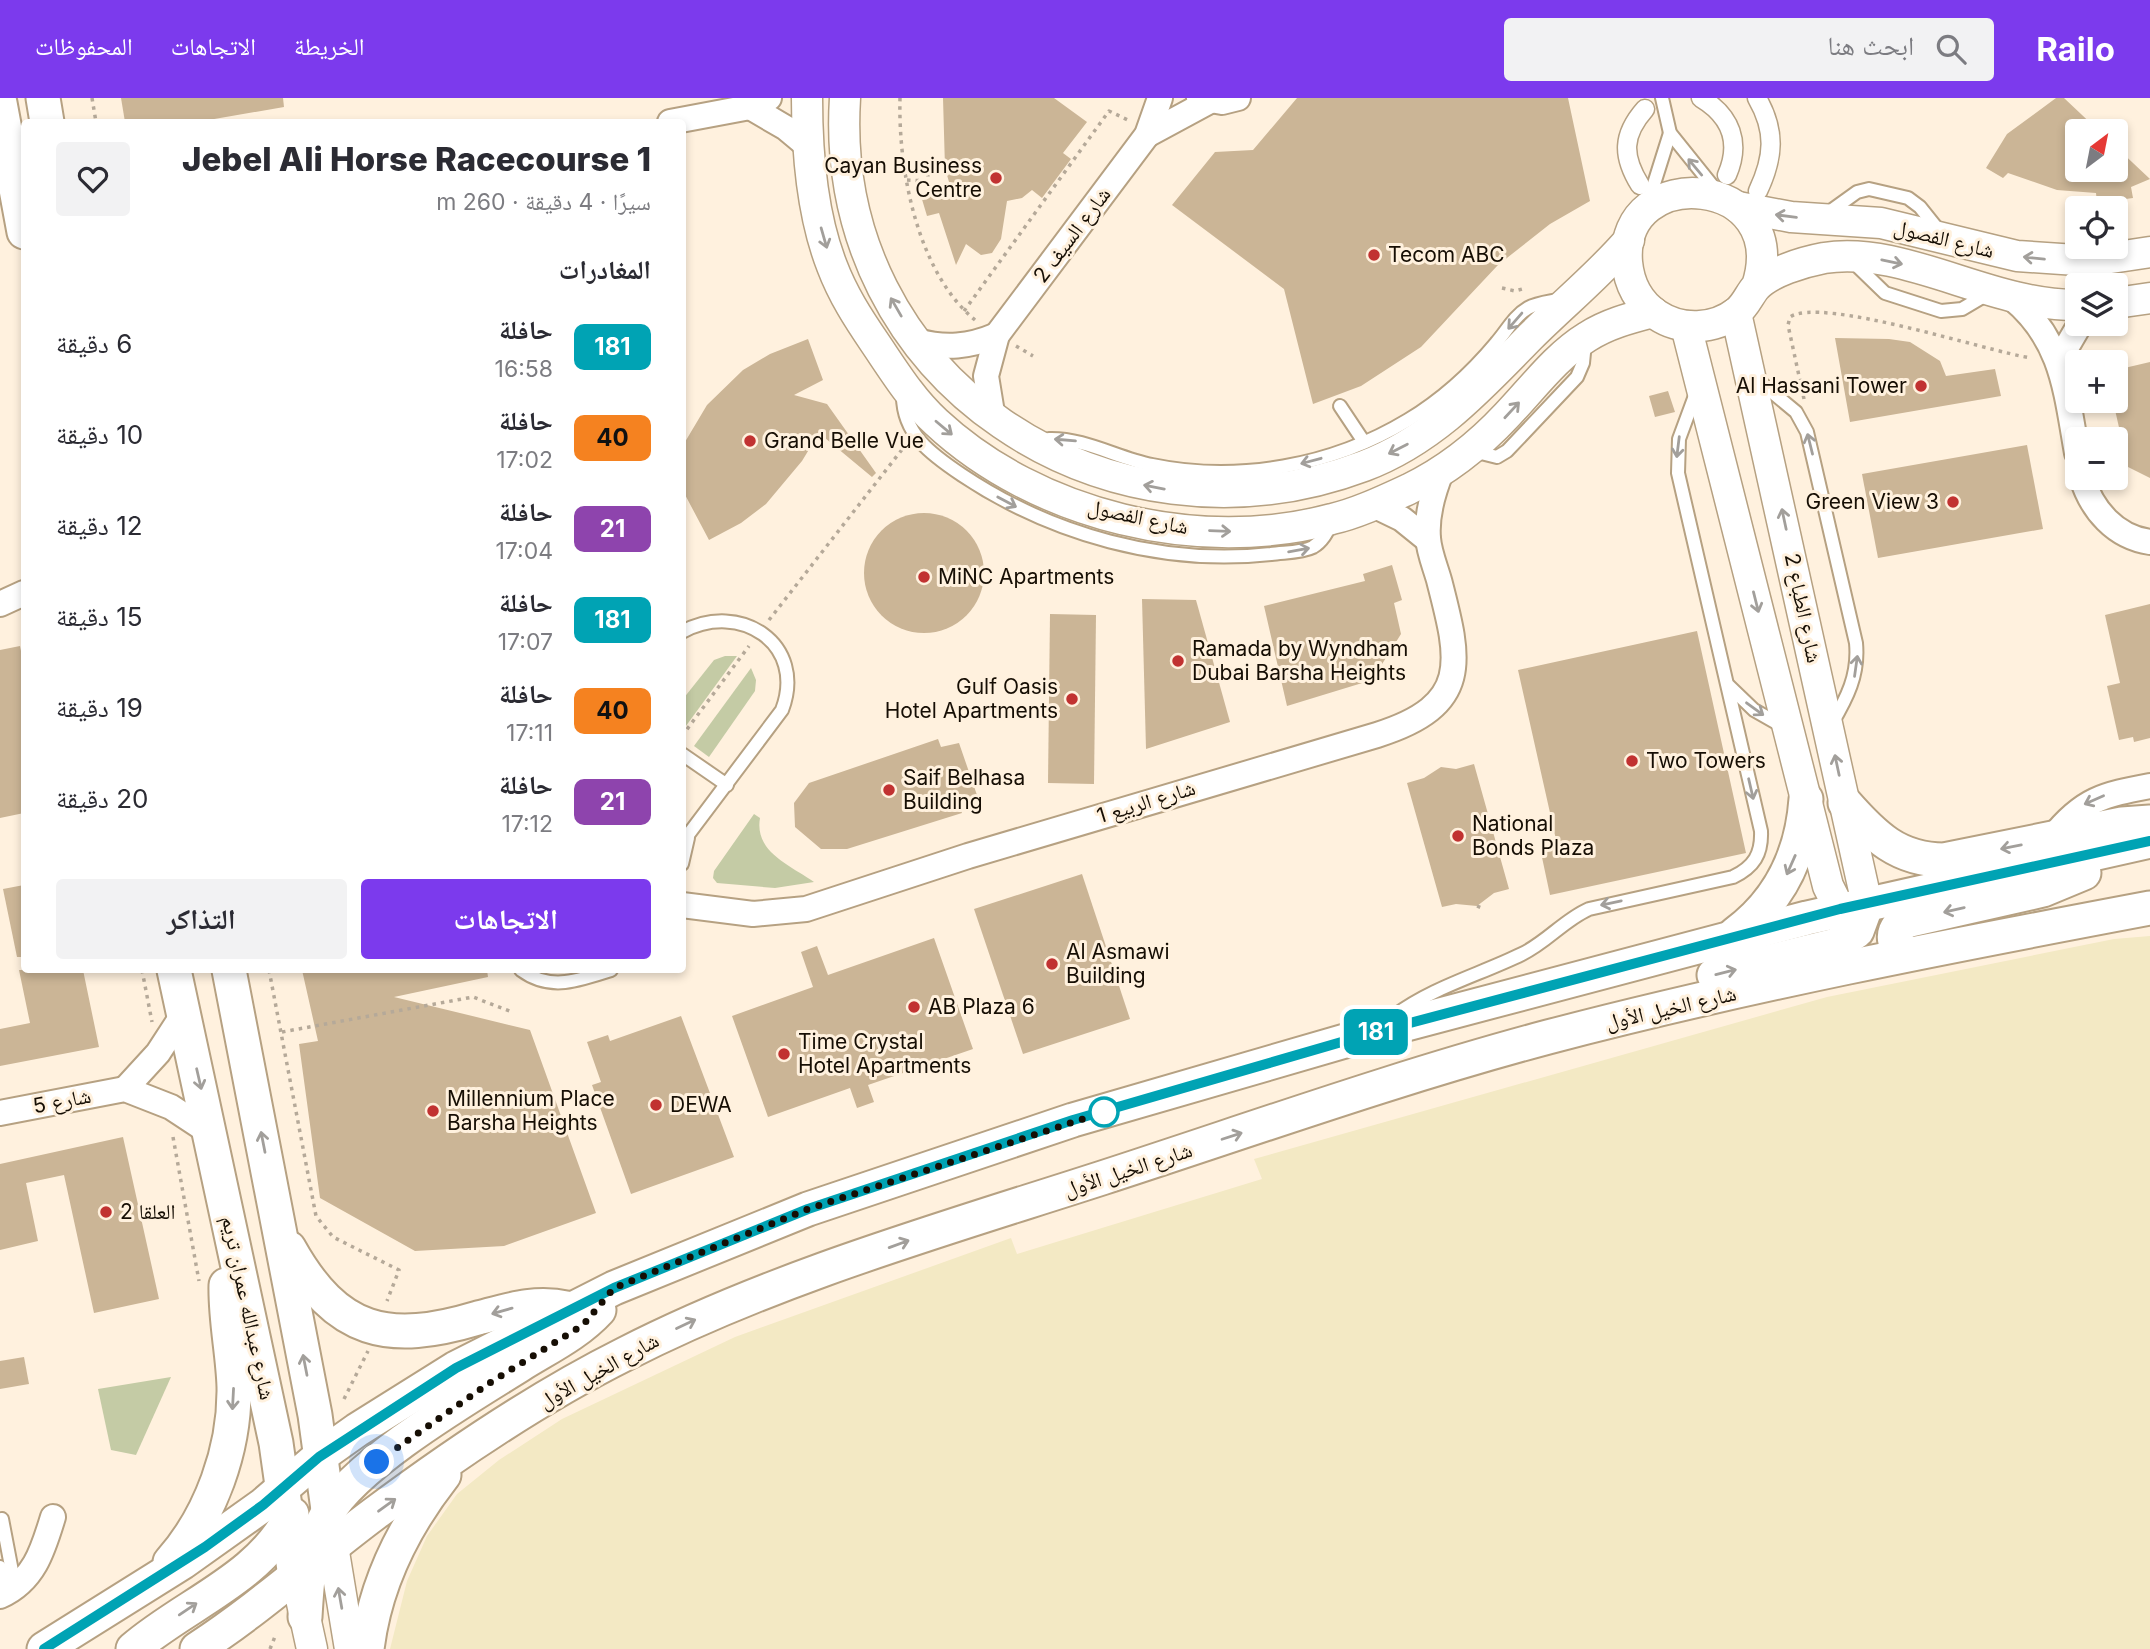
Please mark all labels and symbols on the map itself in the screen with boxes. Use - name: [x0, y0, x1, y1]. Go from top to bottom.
- north arrow: [2065, 119, 2128, 182]
- place label: Cayan Business Centre: [824, 153, 982, 202]
- one-way arrow: [1687, 158, 1703, 176]
- marker: Cayan Business Centre: [988, 170, 1004, 186]
- street label: شارع السيف 2: [1028, 182, 1116, 288]
- one-way arrow: [1775, 210, 1798, 223]
- street label: شارع الفصول: [1891, 214, 1997, 264]
- one-way arrow: [818, 227, 831, 249]
- place label: Tecom ABC: [1388, 242, 1505, 267]
- marker: Tecom ABC: [1366, 247, 1382, 263]
- one-way arrow: [2023, 251, 2045, 264]
- one-way arrow: [1880, 256, 1903, 269]
- one-way arrow: [888, 298, 902, 318]
- one-way arrow: [1506, 312, 1523, 329]
- place label: Al Hassani Tower: [1736, 373, 1907, 398]
- marker: Al Hassani Tower: [1913, 378, 1929, 394]
- one-way arrow: [1503, 402, 1520, 419]
- one-way arrow: [934, 420, 952, 436]
- place label: Grand Belle Vue: [764, 428, 924, 453]
- marker: Grand Belle Vue: [742, 433, 758, 449]
- one-way arrow: [1054, 433, 1076, 446]
- one-way arrow: [1803, 433, 1816, 456]
- one-way arrow: [1672, 435, 1685, 458]
- one-way arrow: [1388, 442, 1409, 456]
- one-way arrow: [1300, 455, 1322, 468]
- one-way arrow: [1143, 479, 1166, 493]
- place label: Green View 3: [1805, 489, 1939, 514]
- street label: شارع الفصول: [1085, 494, 1191, 540]
- marker: Green View 3: [1945, 494, 1961, 510]
- one-way arrow: [996, 495, 1017, 509]
- one-way arrow: [1776, 508, 1790, 531]
- one-way arrow: [1208, 524, 1231, 537]
- one-way arrow: [1287, 543, 1309, 556]
- street label: شارع الطباع 2: [1779, 551, 1827, 665]
- place label: MiNC Apartments: [938, 564, 1114, 589]
- marker: MiNC Apartments: [916, 569, 932, 585]
- one-way arrow: [1750, 590, 1763, 613]
- place label: Ramada by Wyndham Dubai Barsha Heights: [1192, 636, 1408, 685]
- marker: Ramada by Wyndham Dubai Barsha Heights: [1170, 653, 1186, 669]
- one-way arrow: [1849, 655, 1862, 678]
- place label: Gulf Oasis Hotel Apartments: [885, 674, 1058, 723]
- marker: Gulf Oasis Hotel Apartments: [1064, 691, 1080, 707]
- one-way arrow: [1745, 702, 1763, 717]
- place label: Two Towers: [1646, 748, 1766, 773]
- marker: Two Towers: [1624, 753, 1640, 769]
- one-way arrow: [1830, 754, 1844, 777]
- place label: Saif Belhasa Building: [903, 765, 1025, 814]
- street label: شارع الربيع 1: [1094, 775, 1198, 829]
- one-way arrow: [1745, 777, 1758, 800]
- marker: Saif Belhasa Building: [881, 782, 897, 798]
- one-way arrow: [2084, 794, 2105, 807]
- place label: National Bonds Plaza: [1472, 811, 1594, 860]
- marker: National Bonds Plaza: [1450, 828, 1466, 844]
- one-way arrow: [2000, 840, 2023, 854]
- one-way arrow: [1784, 854, 1797, 875]
- one-way arrow: [1600, 897, 1623, 911]
- one-way arrow: [1943, 904, 1966, 917]
- place label: Al Asmawi Building: [1066, 939, 1170, 988]
- marker: Al Asmawi Building: [1044, 956, 1060, 972]
- one-way arrow: [1714, 965, 1737, 978]
- street label: شارع الخيل الأول: [1603, 980, 1739, 1036]
- place label: AB Plaza 6: [928, 994, 1035, 1019]
- marker: AB Plaza 6: [906, 999, 922, 1015]
- line badge: 181: [1336, 1009, 1416, 1055]
- place label: Time Crystal Hotel Apartments: [798, 1029, 971, 1078]
- marker: Time Crystal Hotel Apartments: [776, 1046, 792, 1062]
- one-way arrow: [193, 1067, 207, 1090]
- street label: شارع 5: [31, 1083, 93, 1119]
- place label: Millennium Place Barsha Heights: [447, 1086, 615, 1135]
- place label: DEWA: [670, 1092, 732, 1117]
- marker: DEWA: [648, 1097, 664, 1113]
- unlabelled marker: [1089, 1097, 1119, 1127]
- marker: Millennium Place Barsha Heights: [425, 1103, 441, 1119]
- one-way arrow: [1220, 1129, 1242, 1141]
- one-way arrow: [256, 1131, 270, 1154]
- street label: شارع الخيل الأول: [1061, 1137, 1195, 1203]
- place label: العلقا 2: [120, 1199, 175, 1224]
- marker: العلقا 2: [98, 1204, 114, 1220]
- street label: شارع عبدالله عمران تريم: [215, 1214, 280, 1403]
- one-way arrow: [887, 1236, 909, 1249]
- one-way arrow: [492, 1306, 514, 1319]
- one-way arrow: [675, 1317, 696, 1331]
- street label: شارع الخيل الأول: [534, 1327, 664, 1415]
- one-way arrow: [298, 1354, 312, 1377]
- one-way arrow: [226, 1387, 239, 1410]
- your location: [359, 1444, 394, 1479]
- one-way arrow: [377, 1497, 396, 1512]
- one-way arrow: [333, 1587, 346, 1610]
- one-way arrow: [178, 1602, 197, 1616]

